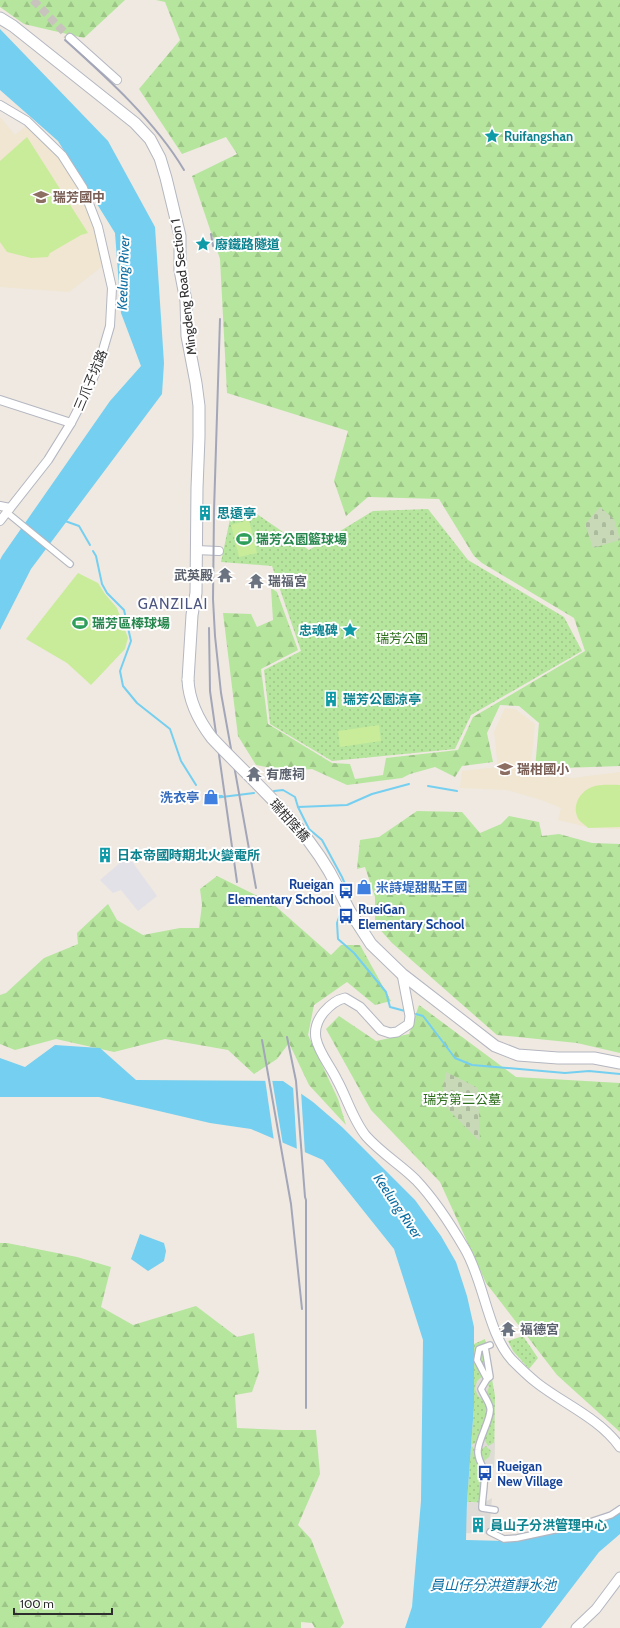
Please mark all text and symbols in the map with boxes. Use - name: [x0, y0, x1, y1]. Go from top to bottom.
- place icon: Ruifangshan: [483, 127, 501, 145]
- place label: Ruifangshan: [504, 128, 573, 144]
- school or university icon: 瑞芳國中: [32, 188, 50, 206]
- place label: 瑞芳國中: [53, 189, 105, 205]
- street label: Mingdeng Road Section 1: [167, 218, 199, 356]
- water label: Keelung River: [113, 235, 133, 310]
- place icon: 廢鐵路隧道: [194, 235, 212, 253]
- place label: 廢鐵路隧道: [215, 236, 280, 252]
- street label: 三爪子坑路: [70, 347, 110, 413]
- building icon: 思遠亭: [196, 504, 214, 522]
- place label: 思遠亭: [217, 505, 256, 521]
- sports icon: 瑞芳公園籃球場: [235, 530, 253, 548]
- place label: 瑞芳公園籃球場: [256, 531, 347, 547]
- temple icon: 武英殿: [216, 566, 234, 584]
- place label: 武英殿: [174, 567, 213, 583]
- temple icon: 瑞福宮: [247, 572, 265, 590]
- place label: 瑞福宮: [268, 573, 307, 589]
- district label: GANZILAI: [138, 595, 208, 613]
- sports icon: 瑞芳區棒球場: [71, 614, 89, 632]
- place label: 瑞芳區棒球場: [92, 615, 170, 631]
- place icon: 忠魂碑: [341, 621, 359, 639]
- place label: 忠魂碑: [299, 622, 338, 638]
- park label: 瑞芳公園: [376, 630, 428, 646]
- building icon: 瑞芳公園涼亭: [322, 690, 340, 708]
- place label: 瑞芳公園涼亭: [343, 691, 421, 707]
- school or university icon: 瑞柑國小: [496, 760, 514, 778]
- place label: 瑞柑國小: [517, 761, 570, 777]
- temple icon: 有應祠: [245, 765, 263, 783]
- place label: 有應祠: [266, 766, 305, 782]
- shop icon: 洗衣亭: [202, 788, 220, 806]
- place label: 洗衣亭: [160, 789, 199, 805]
- street label: 瑞柑陸橋: [267, 795, 313, 845]
- building icon: 日本帝國時期北火變電所: [96, 846, 114, 864]
- place label: 日本帝國時期北火變電所: [117, 847, 260, 863]
- place label: Rueigan Elementary School: [227, 876, 335, 907]
- shop icon: 米詩堤甜點王國: [355, 878, 373, 896]
- place label: 米詩堤甜點王國: [376, 879, 467, 895]
- bus stop icon: Rueigan Elementary School: [337, 882, 355, 900]
- place label: RueiGan Elementary School: [358, 901, 465, 932]
- bus stop icon: RueiGan Elementary School: [337, 907, 355, 925]
- park label: 瑞芳第二公墓: [423, 1091, 501, 1107]
- water label: Keelung River: [370, 1170, 427, 1242]
- temple icon: 福德宮: [499, 1320, 517, 1338]
- place label: 福德宮: [520, 1321, 559, 1337]
- place label: Rueigan New Village: [497, 1458, 563, 1489]
- bus stop icon: Rueigan New Village: [476, 1464, 494, 1482]
- building icon: 員山子分洪管理中心: [469, 1516, 487, 1534]
- place label: 員山子分洪管理中心: [490, 1517, 607, 1533]
- water label: 員山仔分洪道靜水池: [430, 1576, 558, 1594]
- scale bar: [14, 1590, 112, 1616]
- text: 100 m: [20, 1596, 54, 1611]

